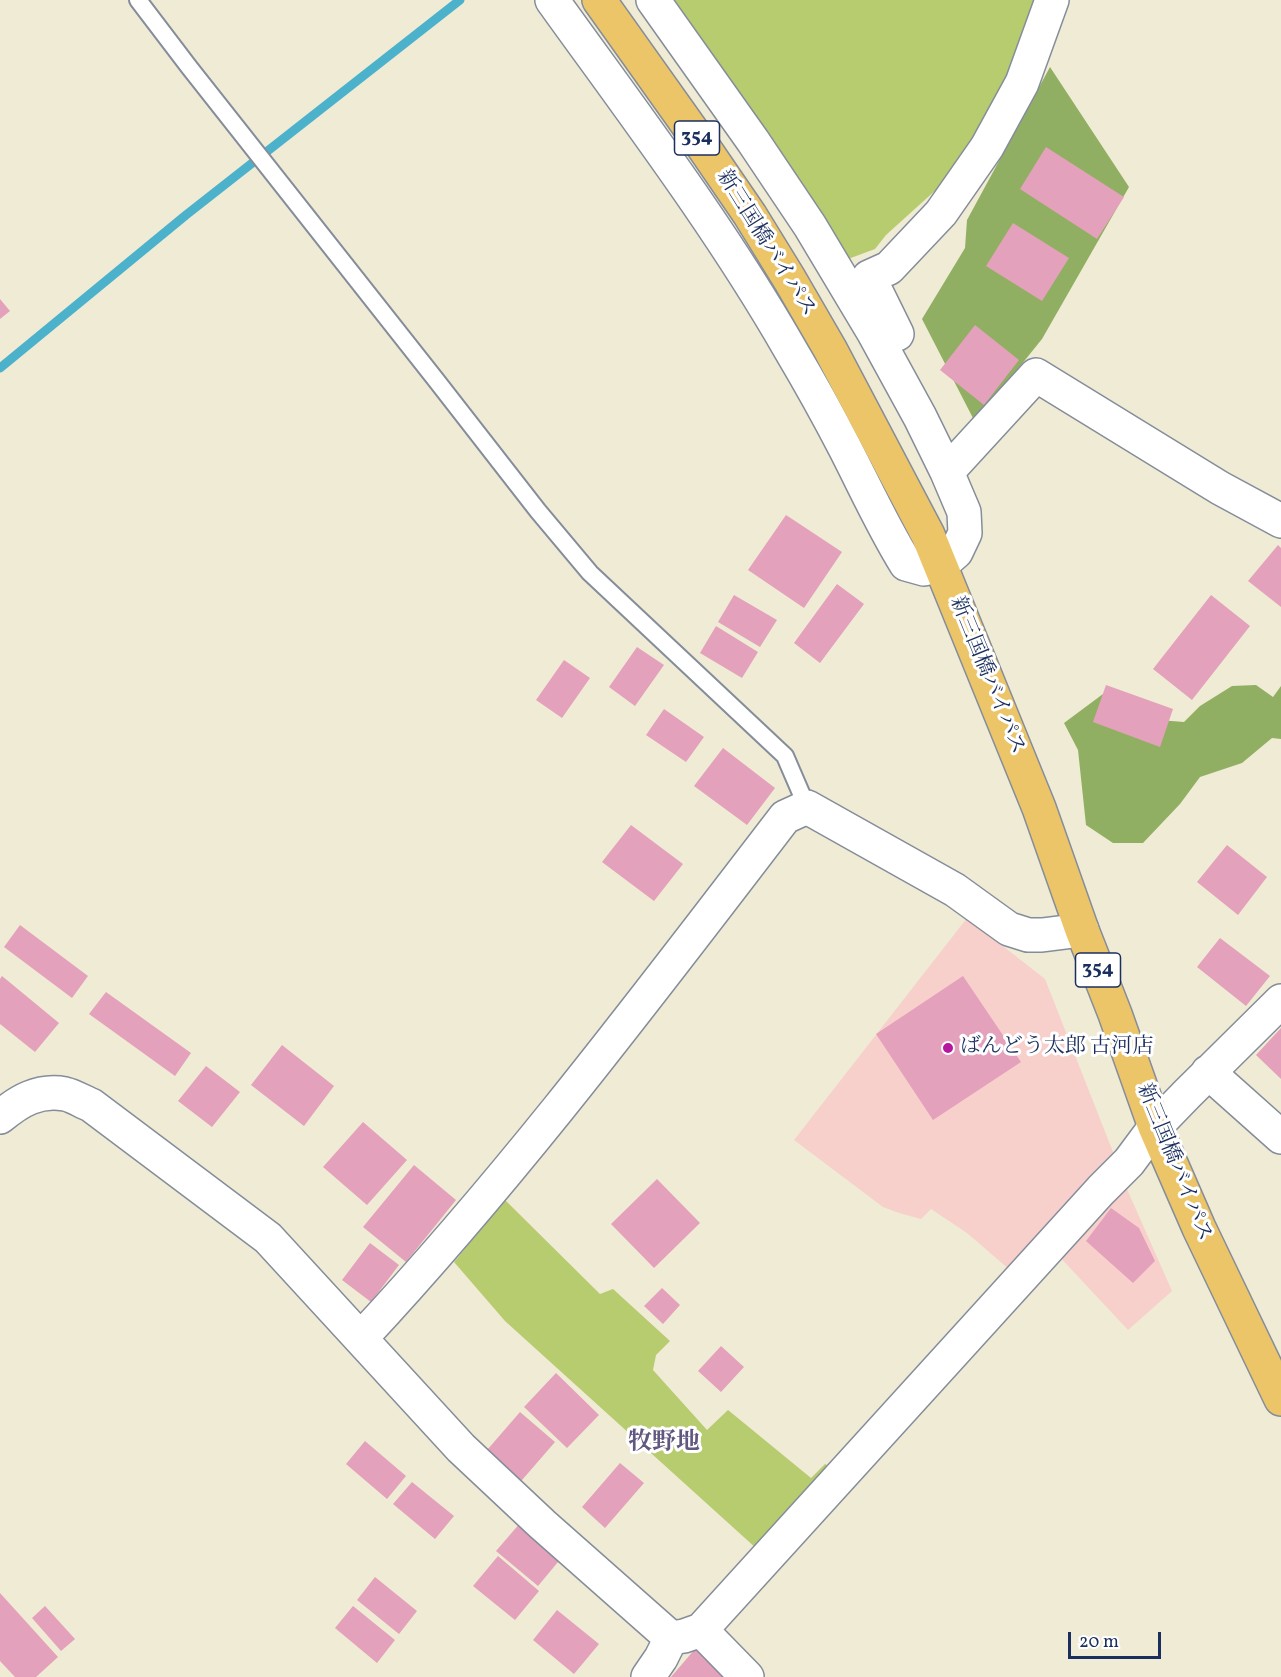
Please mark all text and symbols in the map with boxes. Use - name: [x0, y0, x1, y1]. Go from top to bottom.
- road number: 354: [674, 121, 720, 155]
- street label: 新三国橋バイパス: [710, 166, 820, 322]
- street label: 新三国橋バイパス: [943, 593, 1029, 759]
- road number: 354: [1076, 953, 1120, 987]
- place label: ばんどう太郎 古河店: [960, 1035, 1153, 1061]
- marker: ばんどう太郎 古河店: [941, 1041, 955, 1055]
- street label: 新三国橋バイパス: [1130, 1080, 1216, 1246]
- district label: 牧野地: [628, 1431, 700, 1459]
- scale bar: [1071, 1620, 1164, 1658]
- text: 20 m: [1079, 1630, 1119, 1655]

